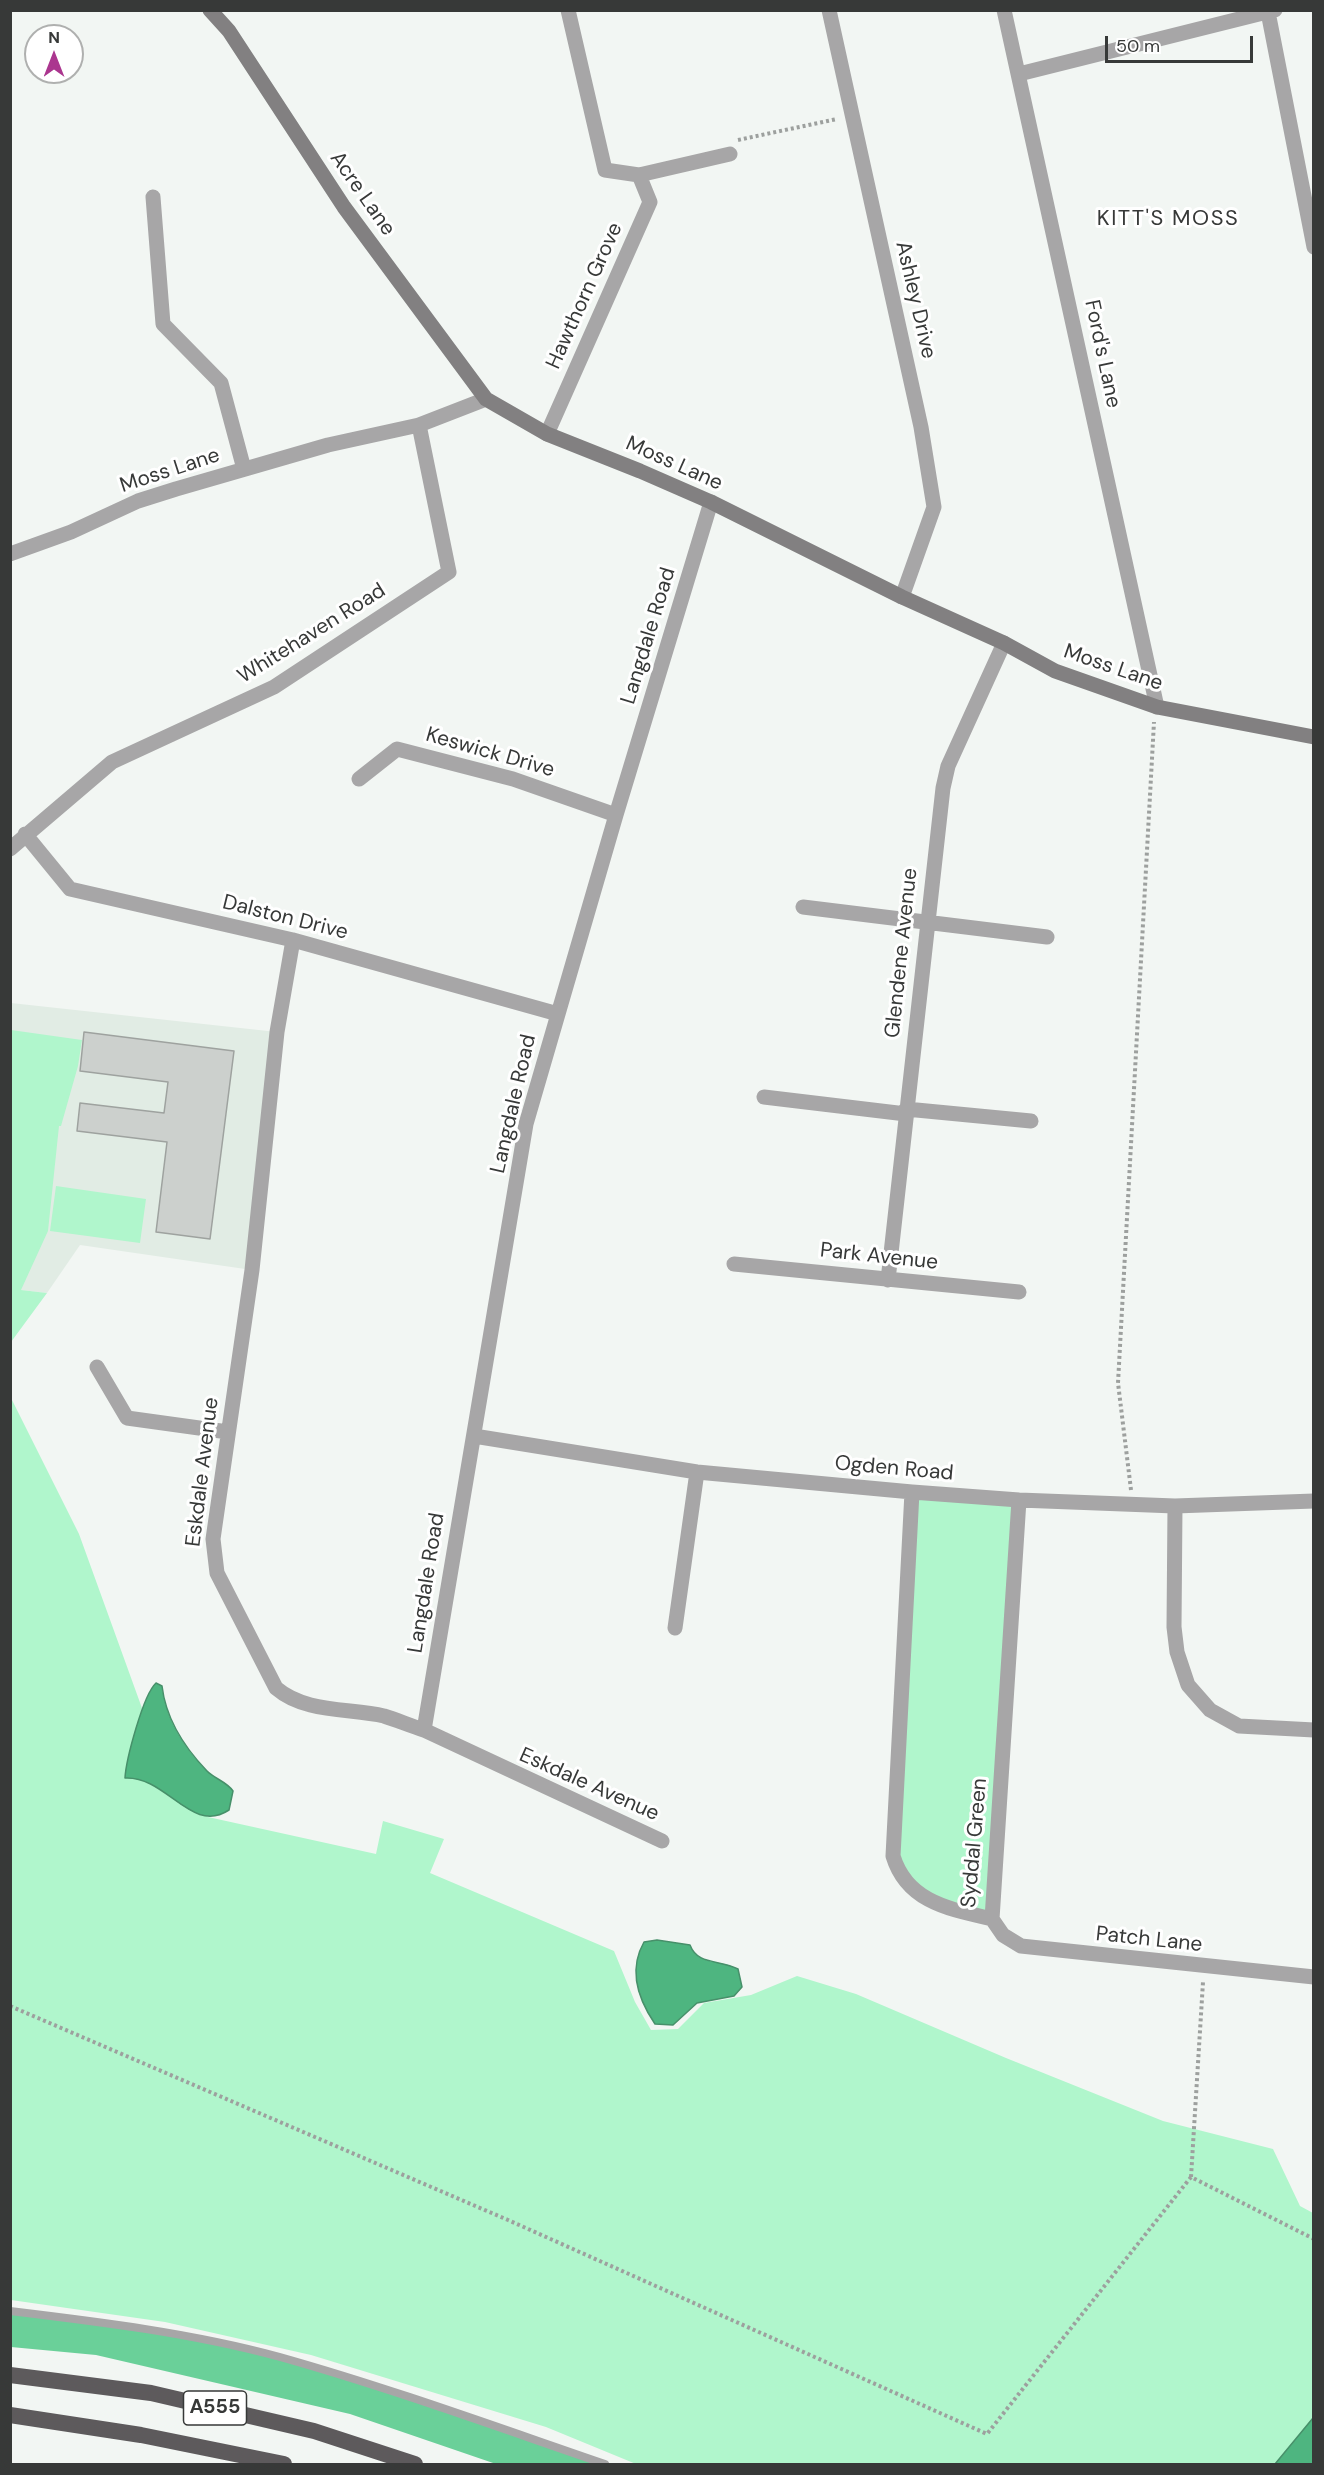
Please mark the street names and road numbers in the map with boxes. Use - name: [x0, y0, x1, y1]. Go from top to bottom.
- street label: Acre Lane: [324, 147, 400, 241]
- street label: Hawthorn Grove: [541, 219, 629, 373]
- street label: Ashley Drive: [889, 239, 941, 361]
- street label: Ford's Lane: [1078, 298, 1126, 410]
- street label: Moss Lane: [622, 431, 726, 497]
- street label: Moss Lane: [117, 443, 223, 499]
- street label: Langdale Road: [616, 565, 682, 707]
- street label: Whitehaven Road: [233, 578, 391, 690]
- street label: Moss Lane: [1060, 639, 1166, 697]
- street label: Keswick Drive: [423, 723, 557, 783]
- street label: Glendene Avenue: [881, 867, 923, 1039]
- street label: Dalston Drive: [220, 890, 350, 946]
- street label: Langdale Road: [486, 1032, 542, 1176]
- street label: Park Avenue: [819, 1238, 939, 1276]
- street label: Eskdale Avenue: [181, 1396, 225, 1548]
- street label: Ogden Road: [834, 1451, 954, 1487]
- street label: Langdale Road: [403, 1511, 451, 1655]
- street label: Eskdale Avenue: [515, 1743, 663, 1827]
- street label: Syddal Green: [957, 1777, 993, 1909]
- street label: Patch Lane: [1095, 1922, 1203, 1958]
- road number: A555: [184, 2391, 246, 2425]

